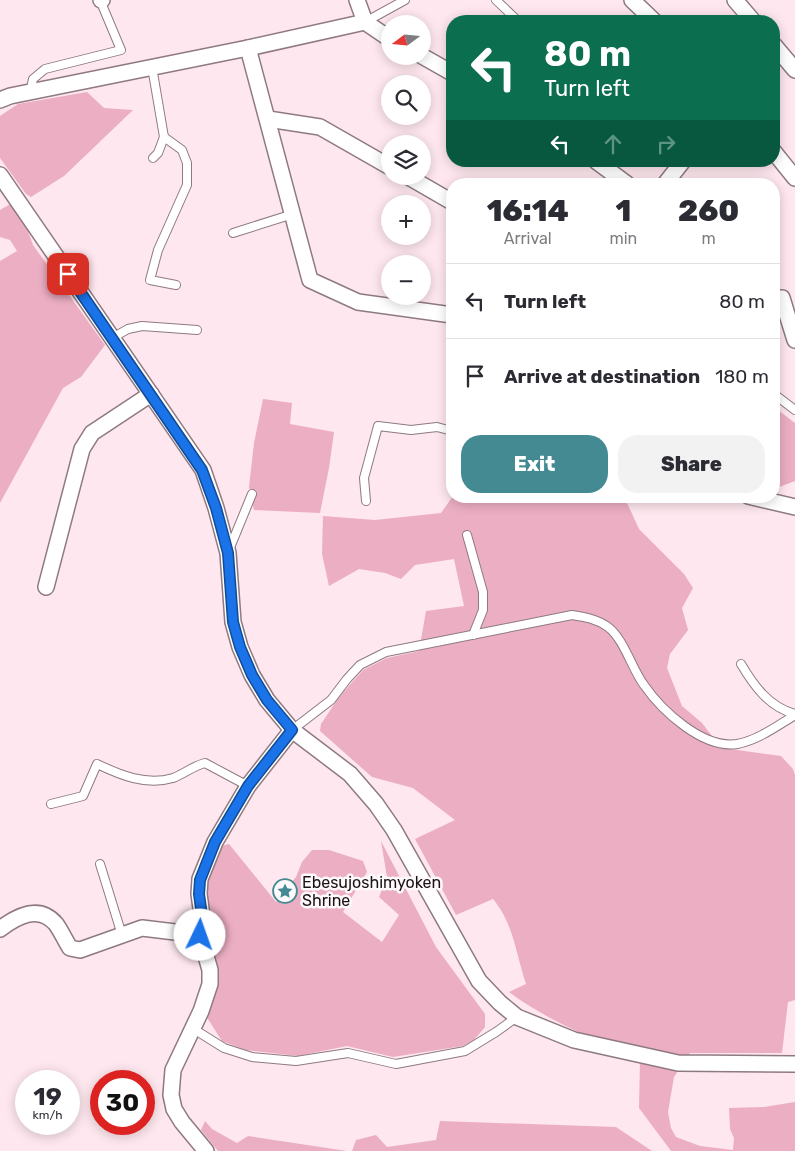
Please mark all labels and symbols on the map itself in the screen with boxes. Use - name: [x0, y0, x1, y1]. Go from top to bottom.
- north arrow: [381, 15, 431, 65]
- pin: [47, 253, 89, 295]
- place label: Ebesujoshimyoken Shrine: [302, 873, 441, 910]
- place icon: Ebesujoshimyoken Shrine: [272, 878, 298, 904]
- position arrow: [173, 908, 225, 960]
- speed limit sign: 30: [90, 1070, 155, 1135]

